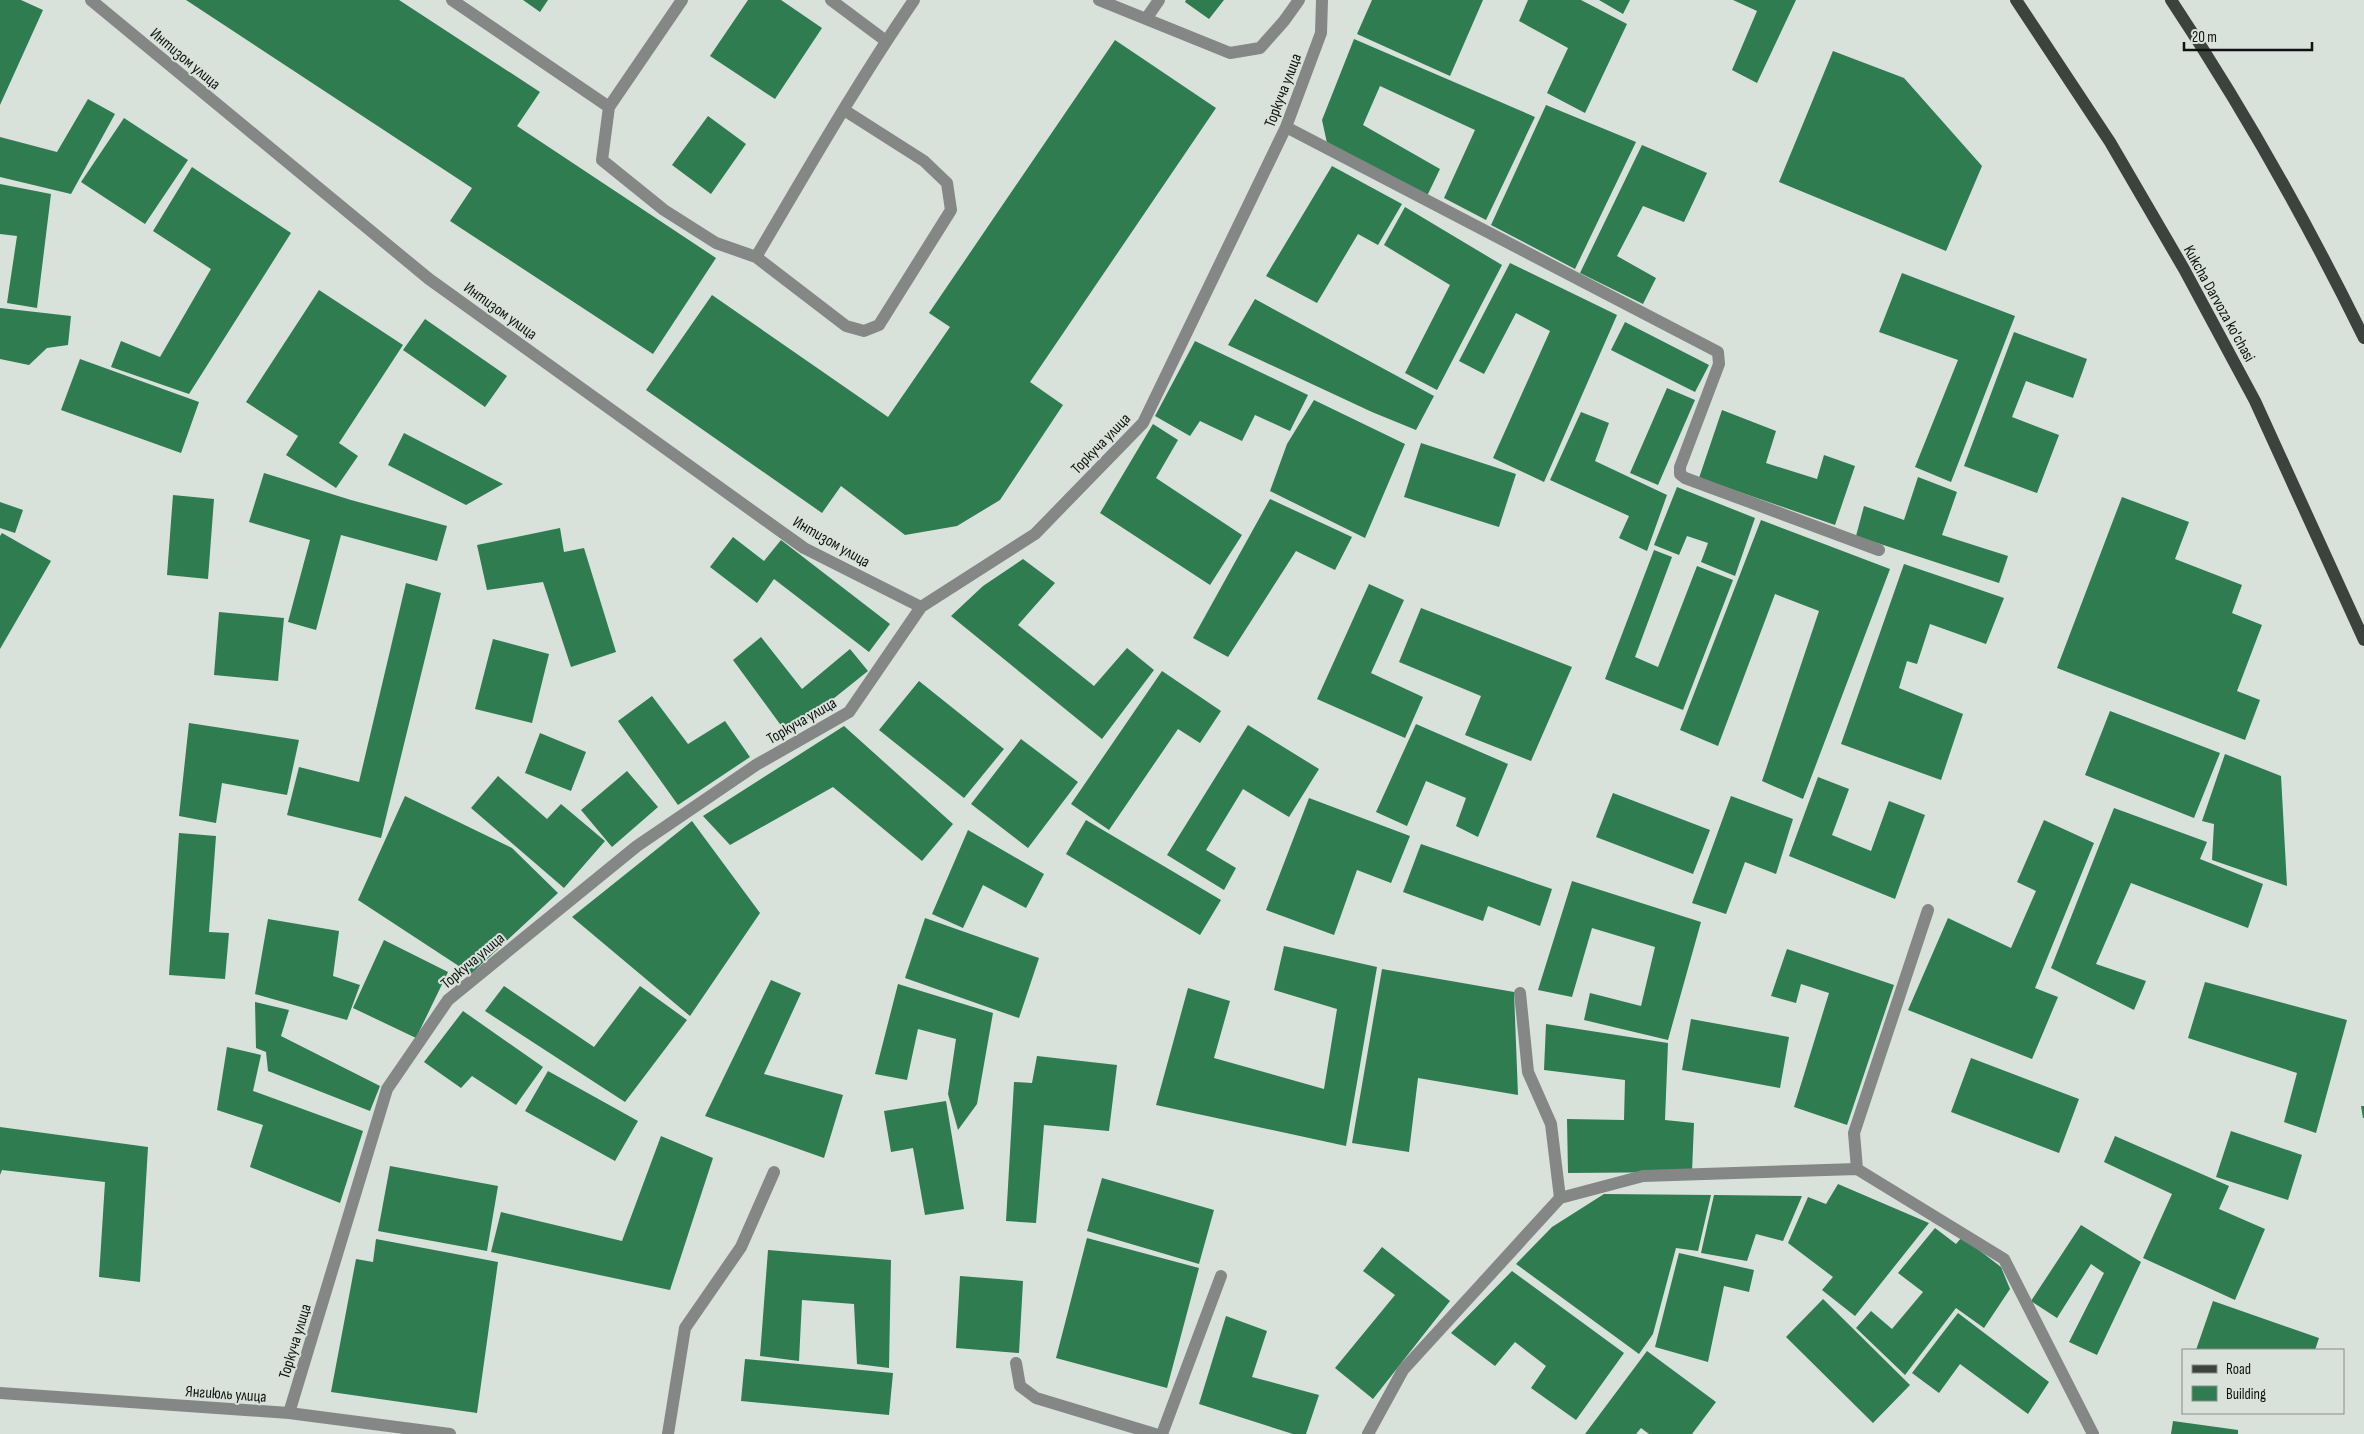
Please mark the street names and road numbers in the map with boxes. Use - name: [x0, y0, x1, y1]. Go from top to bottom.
- street label: Интизом улица: [146, 24, 224, 94]
- street label: Торкуча улица: [1261, 51, 1306, 130]
- street label: Kukcha Darvoza ko'chasi: [2179, 242, 2259, 365]
- street label: Интизом улица: [460, 278, 540, 344]
- street label: Торкуча улица: [1067, 410, 1135, 478]
- street label: Интизом улица: [789, 513, 873, 572]
- street label: Торкуча улица: [764, 694, 840, 749]
- street label: Торкуча улица: [437, 929, 509, 993]
- street label: Торкуча улица: [275, 1302, 316, 1381]
- street label: Янгиюль улица: [185, 1382, 267, 1407]

